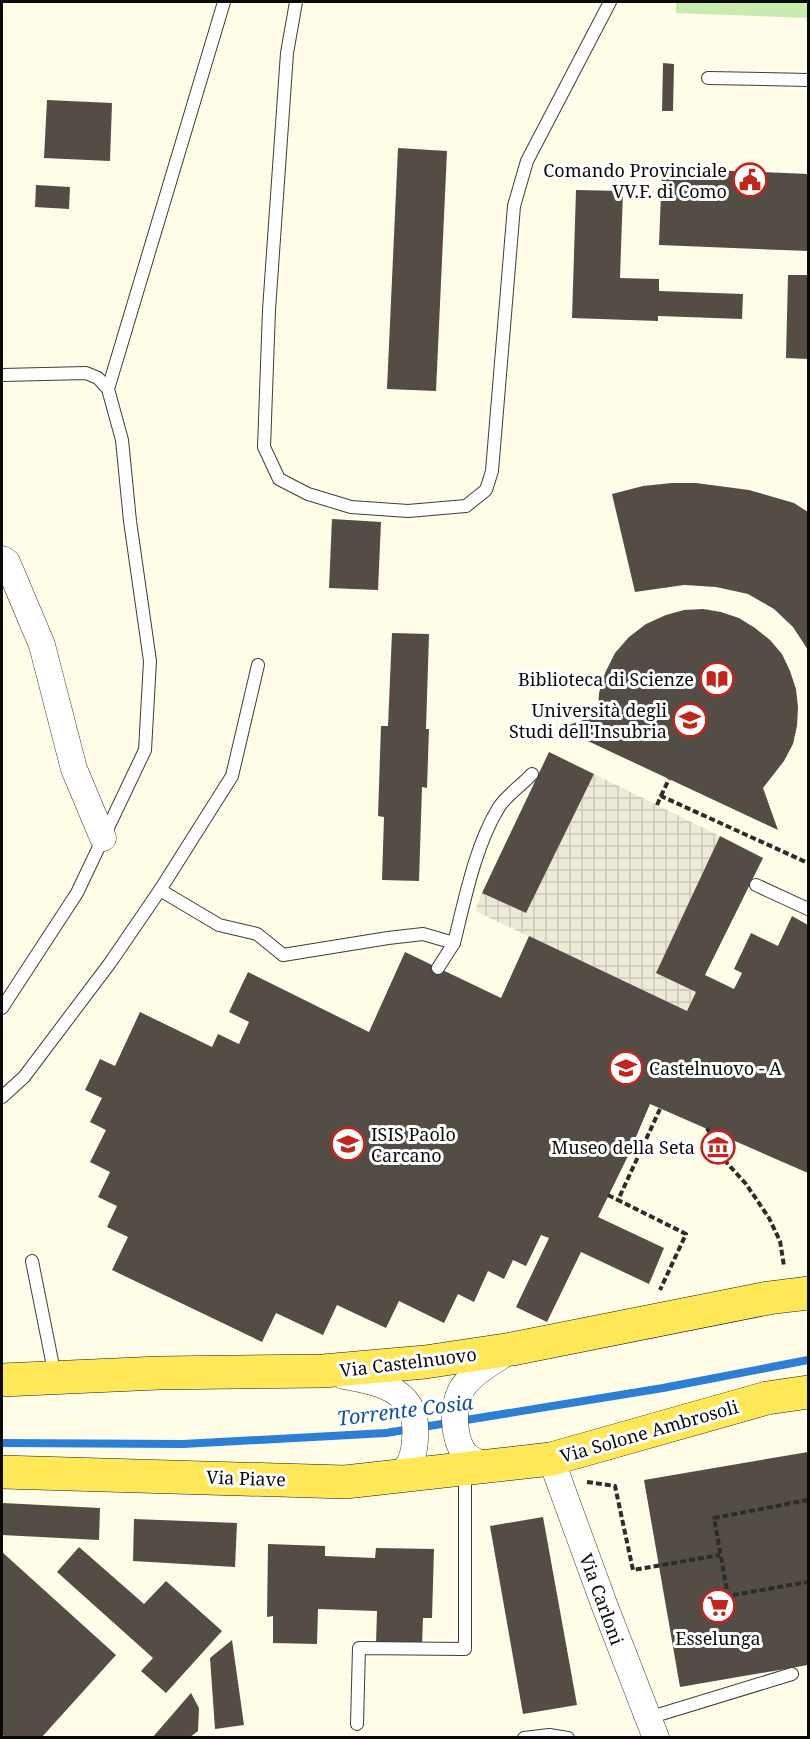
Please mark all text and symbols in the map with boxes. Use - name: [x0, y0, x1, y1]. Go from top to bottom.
- place label: Comando Provinciale VV.F. di Como: [543, 158, 727, 203]
- public building icon: Comando Provinciale VV.F. di Como: [732, 162, 768, 198]
- library icon: Biblioteca di Scienze: [699, 661, 735, 697]
- place label: Biblioteca di Scienze: [518, 667, 694, 691]
- place label: Università degli Studi dell'Insubria: [509, 698, 667, 743]
- school or university icon: Università degli Studi dell'Insubria: [672, 702, 708, 738]
- school or university icon: Castelnuovo - A: [608, 1050, 644, 1086]
- place label: Castelnuovo - A: [649, 1056, 782, 1080]
- place label: ISIS Paolo Carcano: [371, 1122, 456, 1167]
- school or university icon: ISIS Paolo Carcano: [330, 1126, 366, 1162]
- museum icon: Museo della Seta: [700, 1129, 736, 1165]
- place label: Museo della Seta: [551, 1135, 695, 1159]
- street label: Via Castelnuovo: [338, 1342, 478, 1382]
- water label: Torrente Cosia: [336, 1388, 475, 1432]
- street label: Via Solone Ambrosoli: [557, 1394, 741, 1468]
- street label: Via Piave: [206, 1465, 286, 1491]
- street label: Via Carloni: [574, 1550, 630, 1648]
- supermarket icon: Esselunga: [700, 1588, 736, 1624]
- place label: Esselunga: [675, 1626, 761, 1650]

